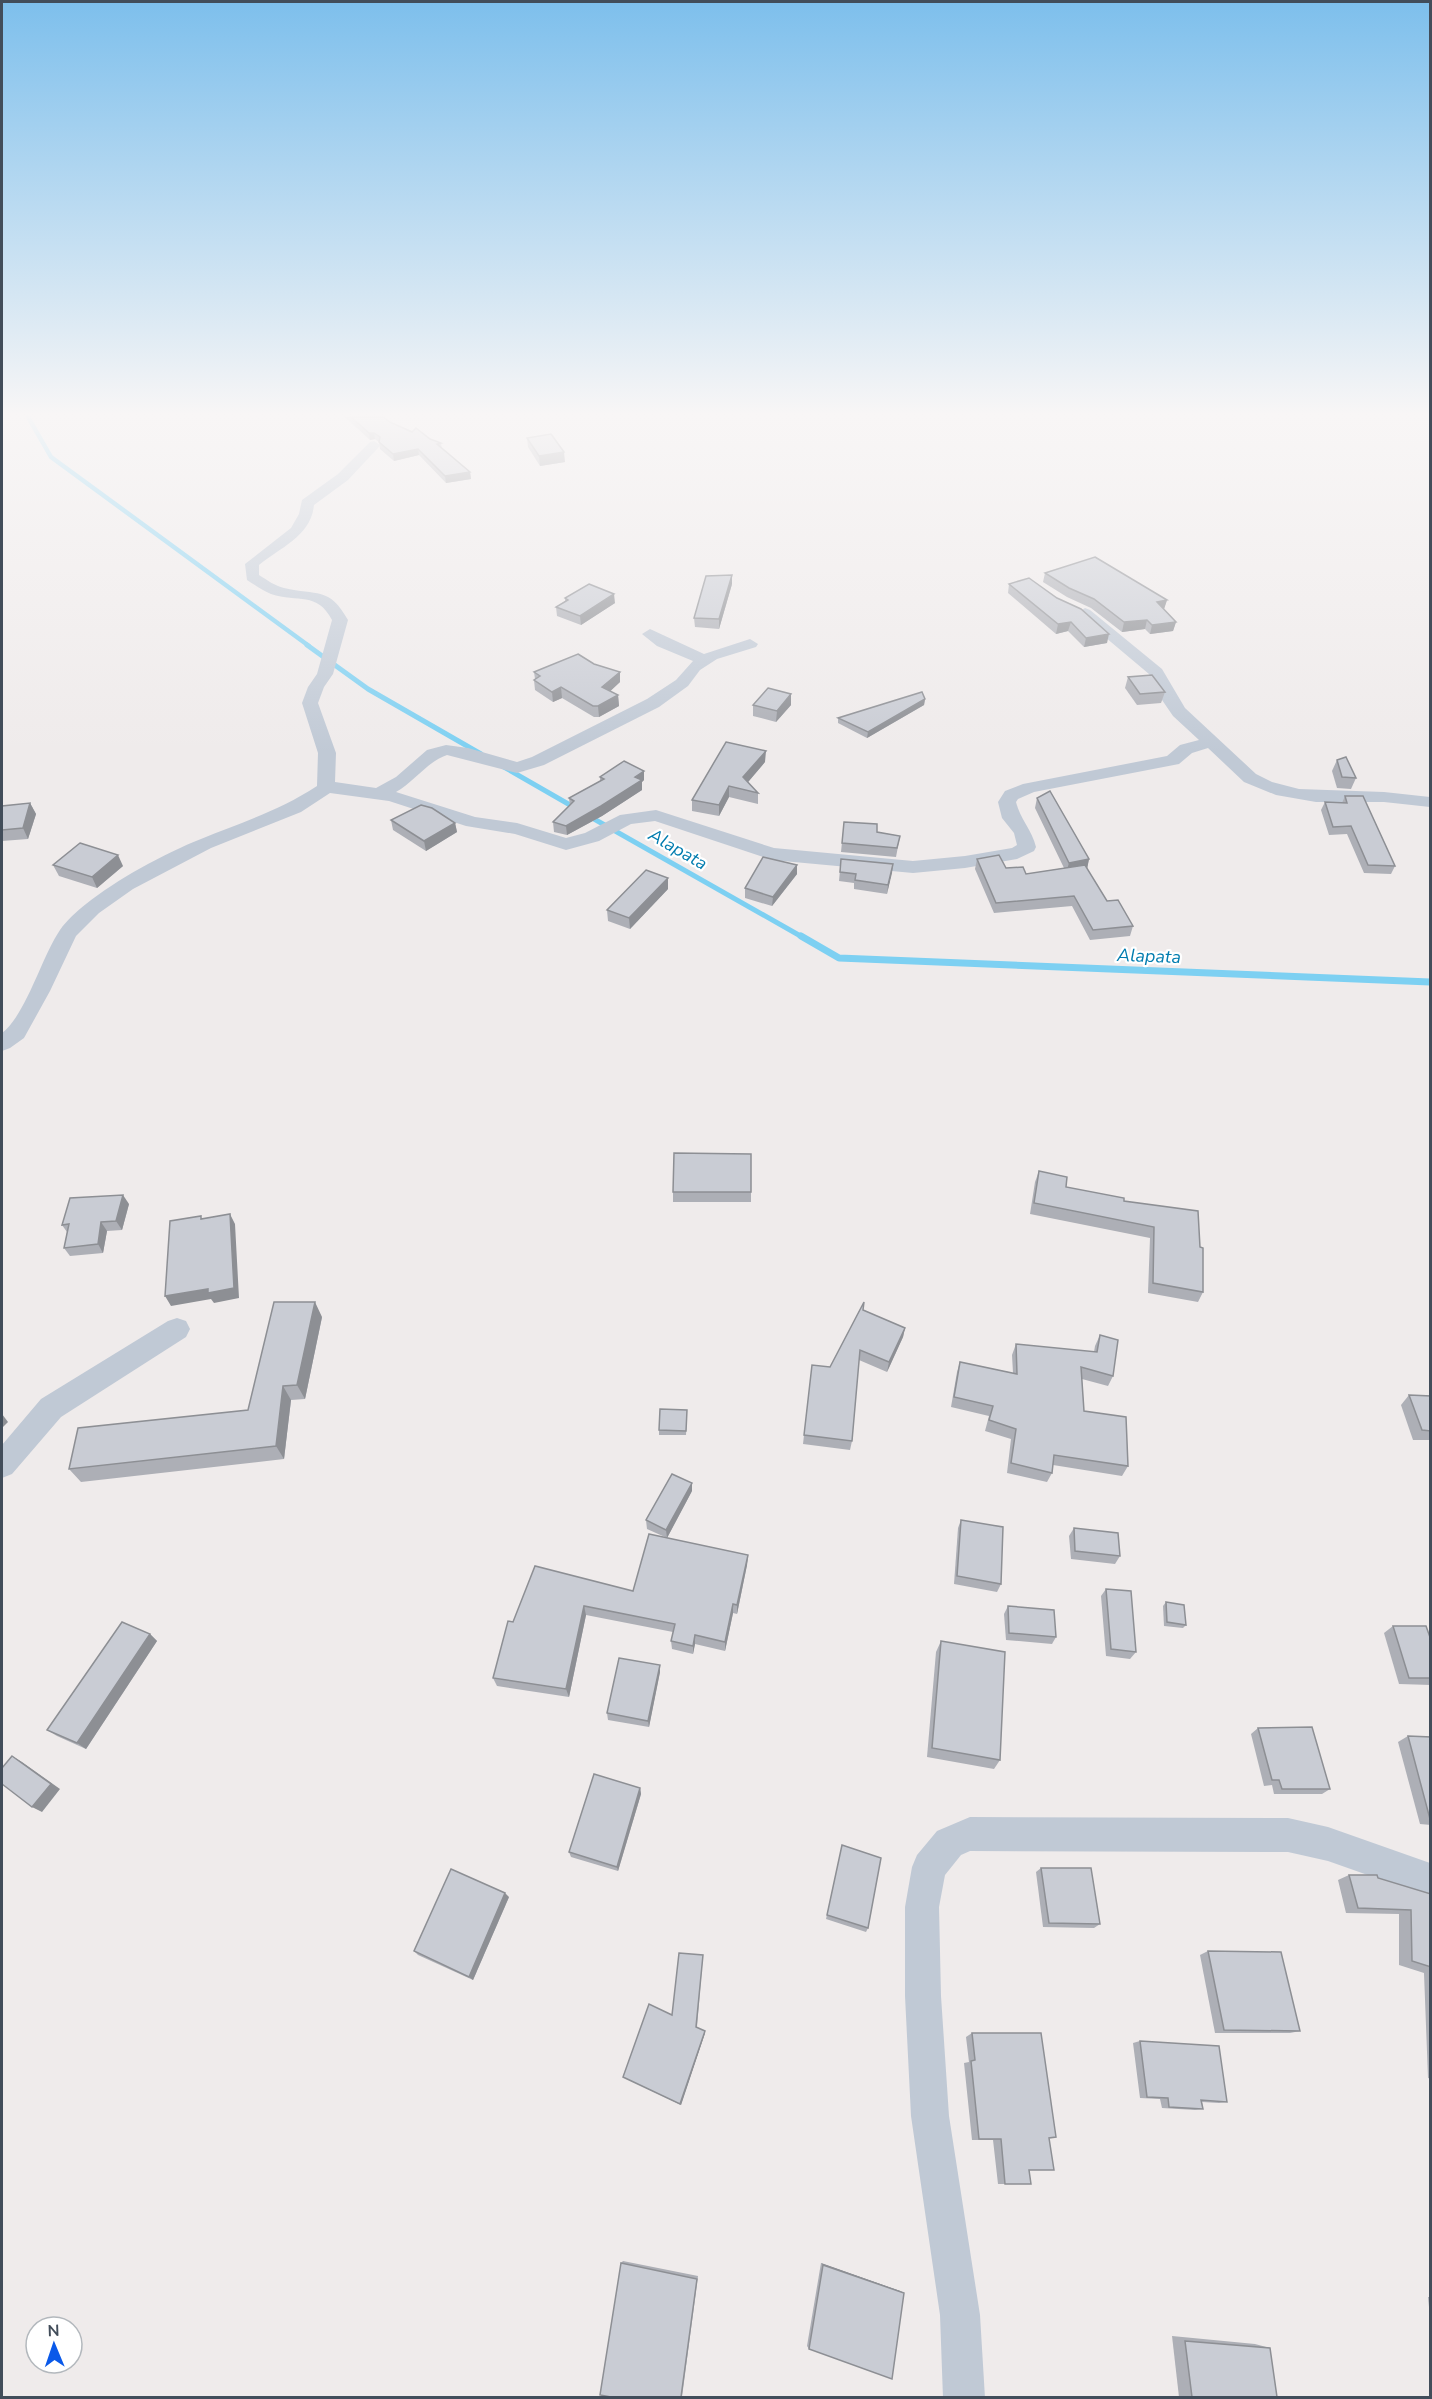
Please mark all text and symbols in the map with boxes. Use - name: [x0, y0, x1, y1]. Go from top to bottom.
- water label: Alapata: [643, 822, 712, 875]
- water label: Alapata: [1116, 943, 1181, 969]
- north arrow: [24, 2315, 84, 2375]
- text: N: [47, 2320, 60, 2342]

